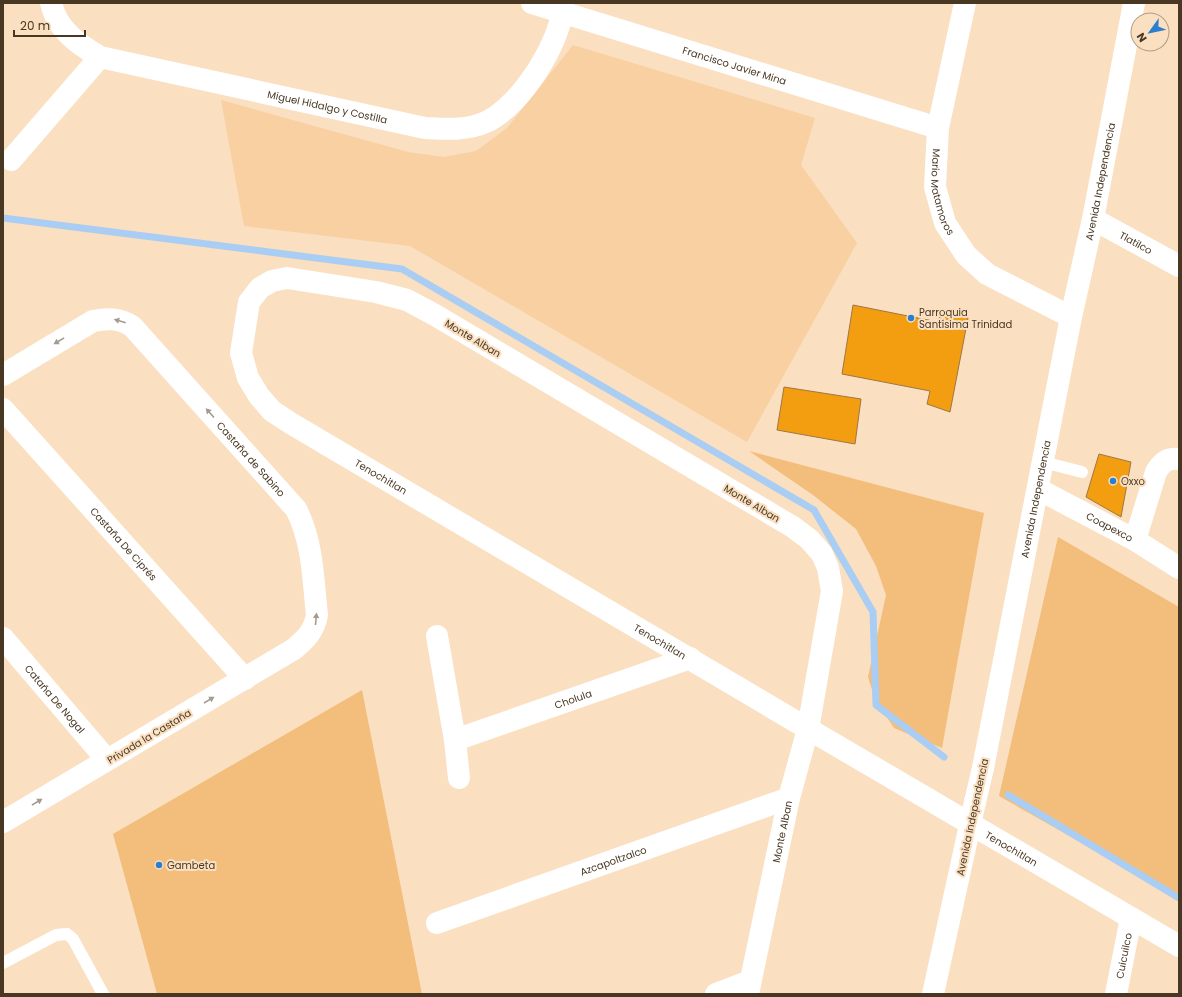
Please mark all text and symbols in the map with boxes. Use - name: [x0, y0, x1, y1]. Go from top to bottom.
- scale bar: [14, 12, 85, 38]
- north arrow: [1130, 12, 1170, 52]
- text: 20 m: [20, 17, 50, 34]
- text: N: [1133, 30, 1151, 45]
- street label: Francisco Javier Mina: [681, 43, 788, 89]
- street label: Miguel Hidalgo y Costilla: [266, 87, 389, 128]
- street label: Avenida Independencia: [1081, 122, 1119, 242]
- street label: Mario Matamoros: [927, 148, 958, 238]
- street label: Tlatilco: [1116, 228, 1155, 258]
- place label: Parroquia Santísima Trinidad: [919, 305, 1012, 332]
- marker: Parroquia Santísima Trinidad: [906, 313, 916, 323]
- street label: Monte Alban: [442, 316, 504, 361]
- one-way arrow: [114, 318, 126, 324]
- one-way arrow: [54, 337, 64, 345]
- one-way arrow: [206, 407, 215, 418]
- street label: Castaña de Sabino: [213, 419, 289, 500]
- street label: Avenida Independencia: [1017, 439, 1055, 559]
- street label: Tenochitlan: [352, 456, 410, 498]
- place label: Oxxo: [1121, 474, 1145, 489]
- marker: Oxxo: [1108, 476, 1118, 486]
- street label: Monte Alban: [721, 481, 783, 526]
- street label: Castaña De Ciprés: [86, 504, 160, 584]
- street label: Coapexco: [1083, 509, 1136, 546]
- one-way arrow: [312, 613, 319, 625]
- street label: Tenochitlan: [631, 620, 689, 663]
- street label: Cataña De Nogal: [21, 662, 88, 737]
- street label: Cholula: [552, 686, 594, 713]
- one-way arrow: [203, 697, 215, 704]
- street label: Privada la Castaña: [104, 705, 194, 768]
- street label: Avenida Independencia: [953, 757, 992, 877]
- one-way arrow: [31, 799, 43, 806]
- street label: Monte Alban: [769, 799, 796, 864]
- street label: Tenochitlan: [982, 828, 1040, 870]
- street label: Azcapoltzalco: [578, 842, 649, 880]
- place label: Gambeta: [167, 858, 215, 873]
- marker: Gambeta: [154, 860, 164, 870]
- street label: Cuicuilco: [1112, 932, 1136, 980]

